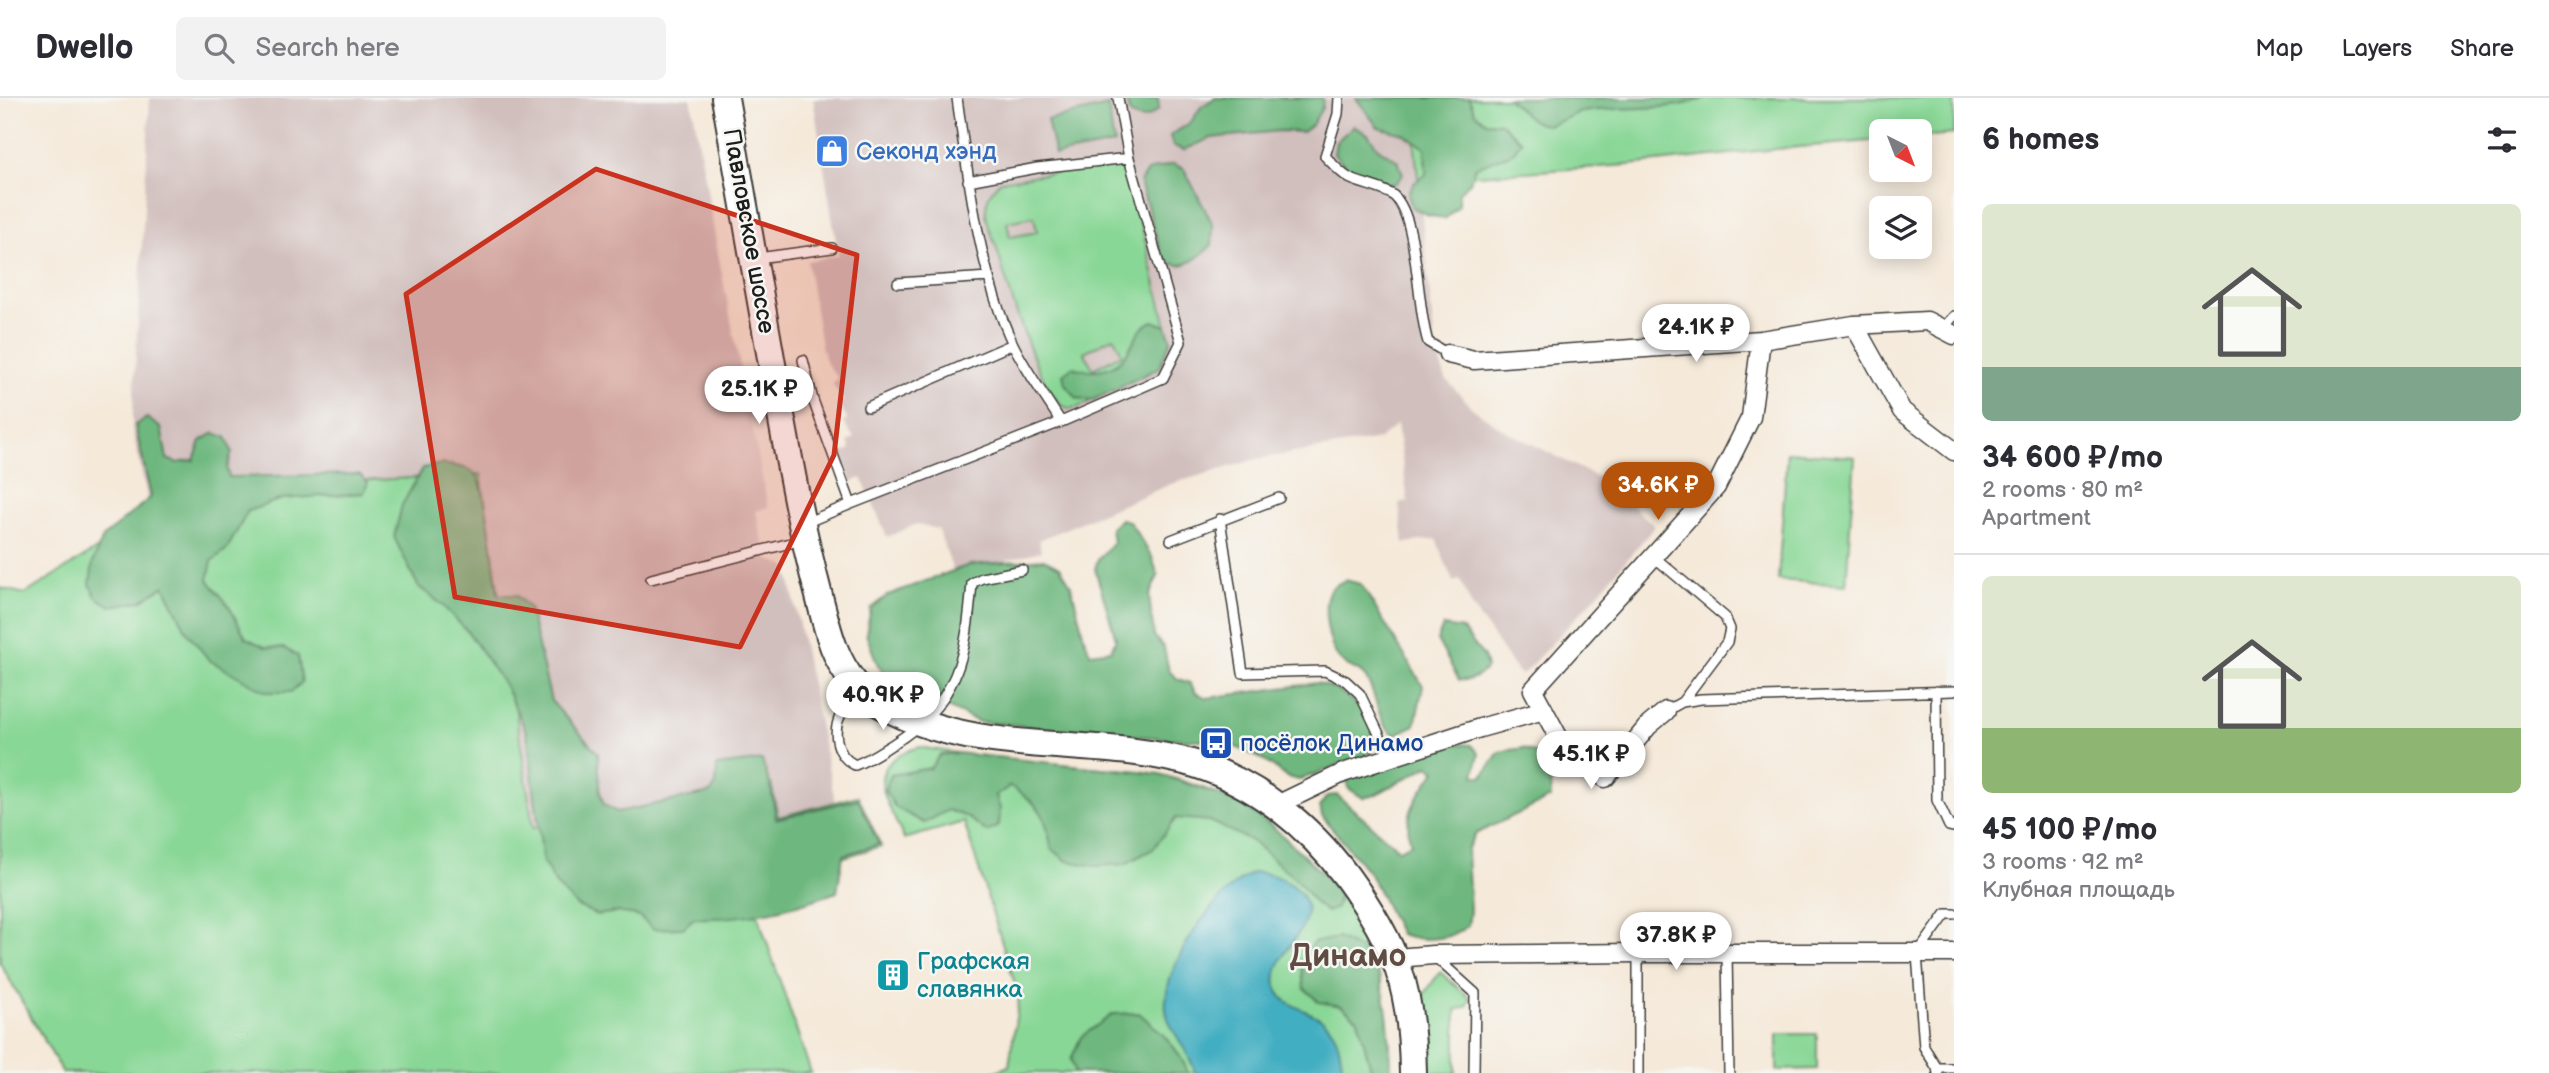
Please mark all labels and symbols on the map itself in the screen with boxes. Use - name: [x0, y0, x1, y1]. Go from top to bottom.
- north arrow: [1869, 119, 1932, 182]
- street label: Павловское шоссе: [717, 126, 781, 336]
- shop icon: Секонд хэнд: [813, 132, 851, 170]
- place label: Секонд хэнд: [856, 137, 997, 166]
- pin: 24.1K ₽: [1631, 304, 1761, 364]
- pin: 25.1K ₽: [694, 366, 824, 426]
- pin: 34.6K ₽: [1593, 462, 1723, 522]
- pin: 40.9K ₽: [818, 672, 948, 732]
- bus stop icon: посёлок Динамо: [1197, 724, 1235, 762]
- place label: посёлок Динамо: [1240, 729, 1423, 758]
- pin: 45.1K ₽: [1526, 732, 1656, 791]
- pin: 37.8K ₽: [1611, 912, 1741, 972]
- district label: Динамо: [1290, 937, 1406, 976]
- place label: Графская славянка: [917, 947, 1030, 1004]
- building icon: Графская славянка: [874, 956, 912, 994]

